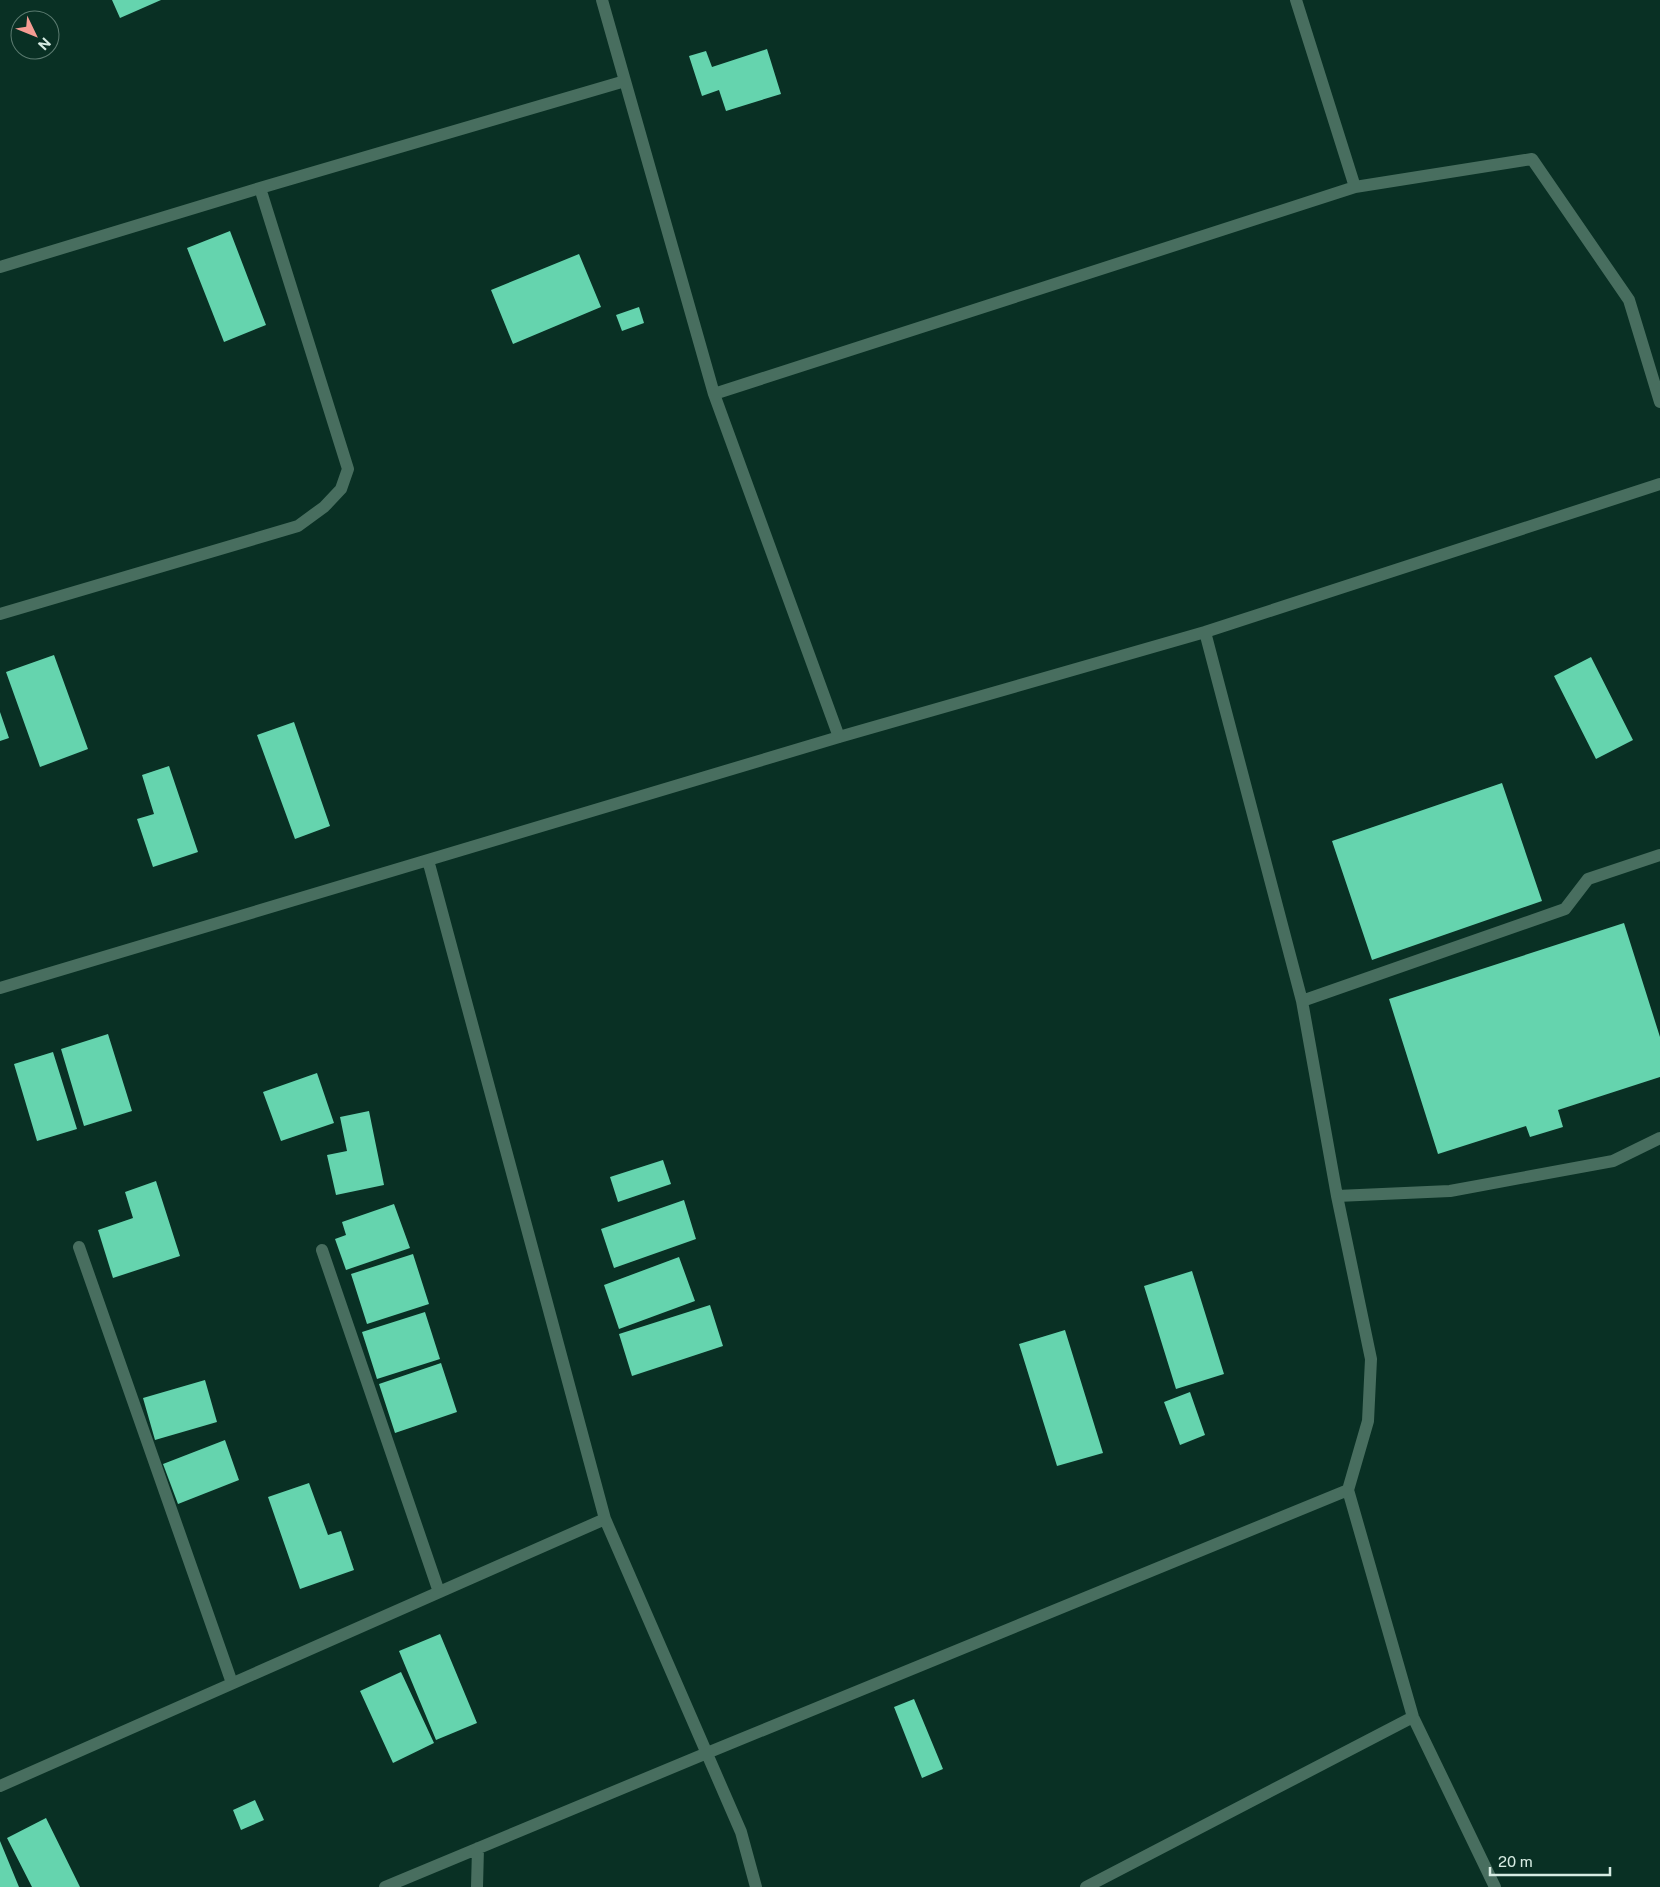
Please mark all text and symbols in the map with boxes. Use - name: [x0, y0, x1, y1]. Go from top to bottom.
- north arrow: [10, 10, 60, 60]
- text: N: [35, 34, 54, 53]
- scale bar: [1490, 1844, 1610, 1876]
- text: 20 m: [1498, 1853, 1533, 1870]

